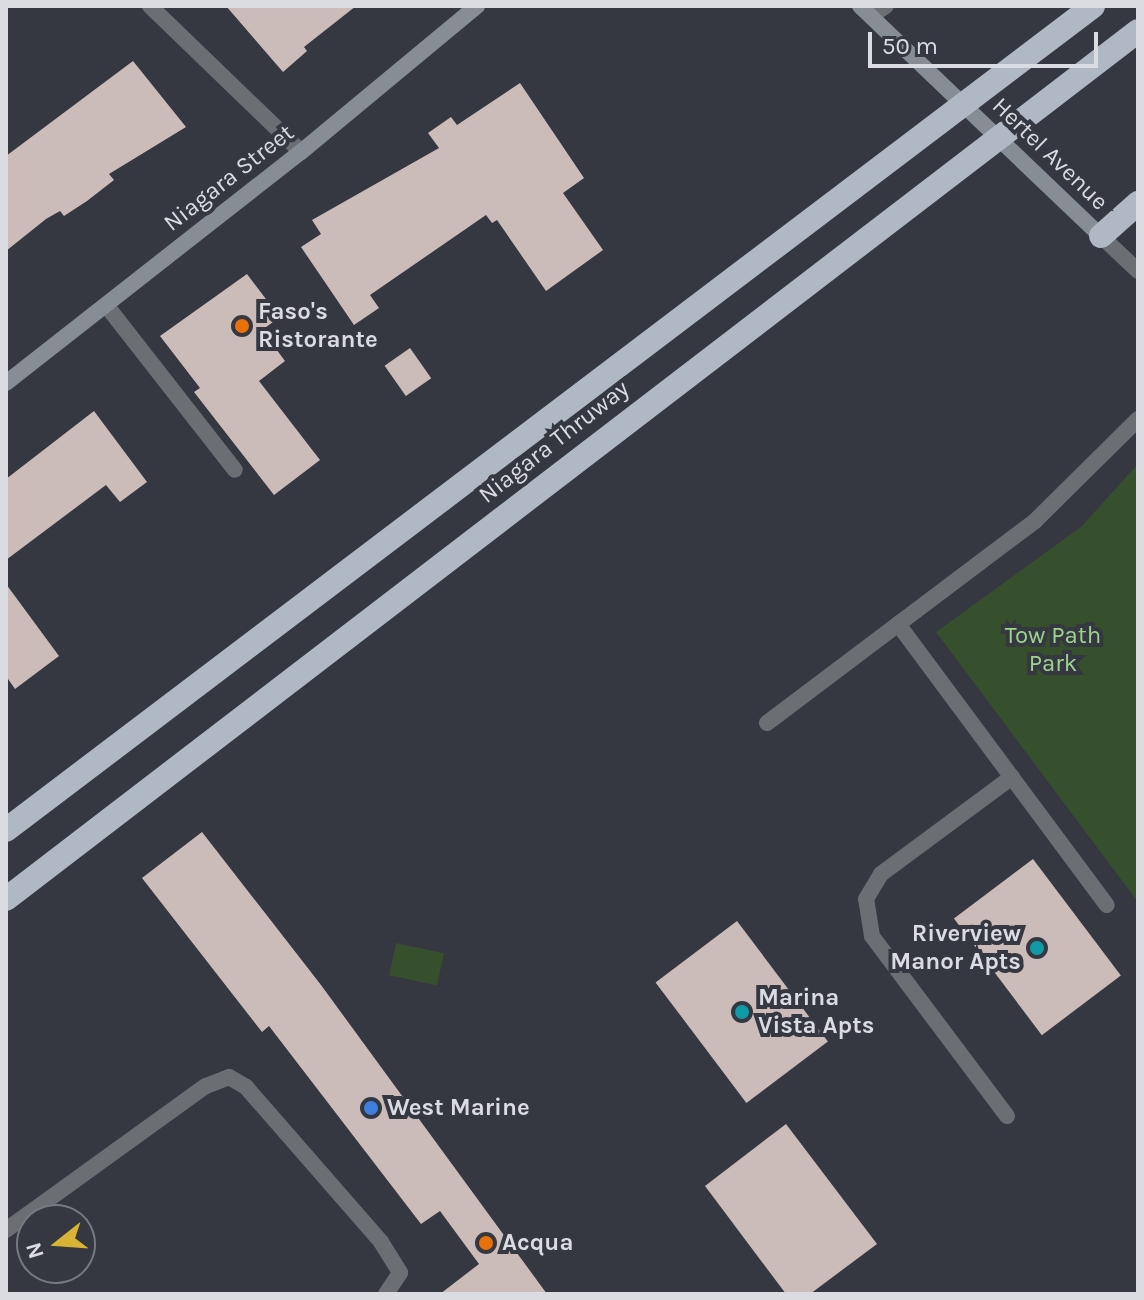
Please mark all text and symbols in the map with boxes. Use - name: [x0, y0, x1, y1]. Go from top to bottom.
- scale bar: [872, 16, 1102, 66]
- text: 50 m: [882, 32, 938, 60]
- street label: Hertel Avenue: [986, 92, 1114, 216]
- street label: Niagara Street: [158, 118, 300, 238]
- place label: Faso's Ristorante: [258, 298, 378, 354]
- marker: Faso's Ristorante: [233, 317, 251, 335]
- street label: Niagara Thruway: [473, 374, 635, 510]
- park label: Tow Path Park: [1005, 622, 1101, 678]
- place label: Riverview Manor Apts: [890, 920, 1021, 976]
- marker: Riverview Manor Apts: [1028, 939, 1046, 957]
- place label: Marina Vista Apts: [758, 984, 874, 1040]
- marker: Marina Vista Apts: [733, 1003, 751, 1021]
- place label: West Marine: [387, 1094, 530, 1122]
- marker: West Marine: [362, 1099, 380, 1117]
- north arrow: [16, 1204, 96, 1284]
- place label: Acqua: [502, 1229, 573, 1257]
- marker: Acqua: [477, 1234, 495, 1252]
- text: N: [20, 1239, 50, 1262]

